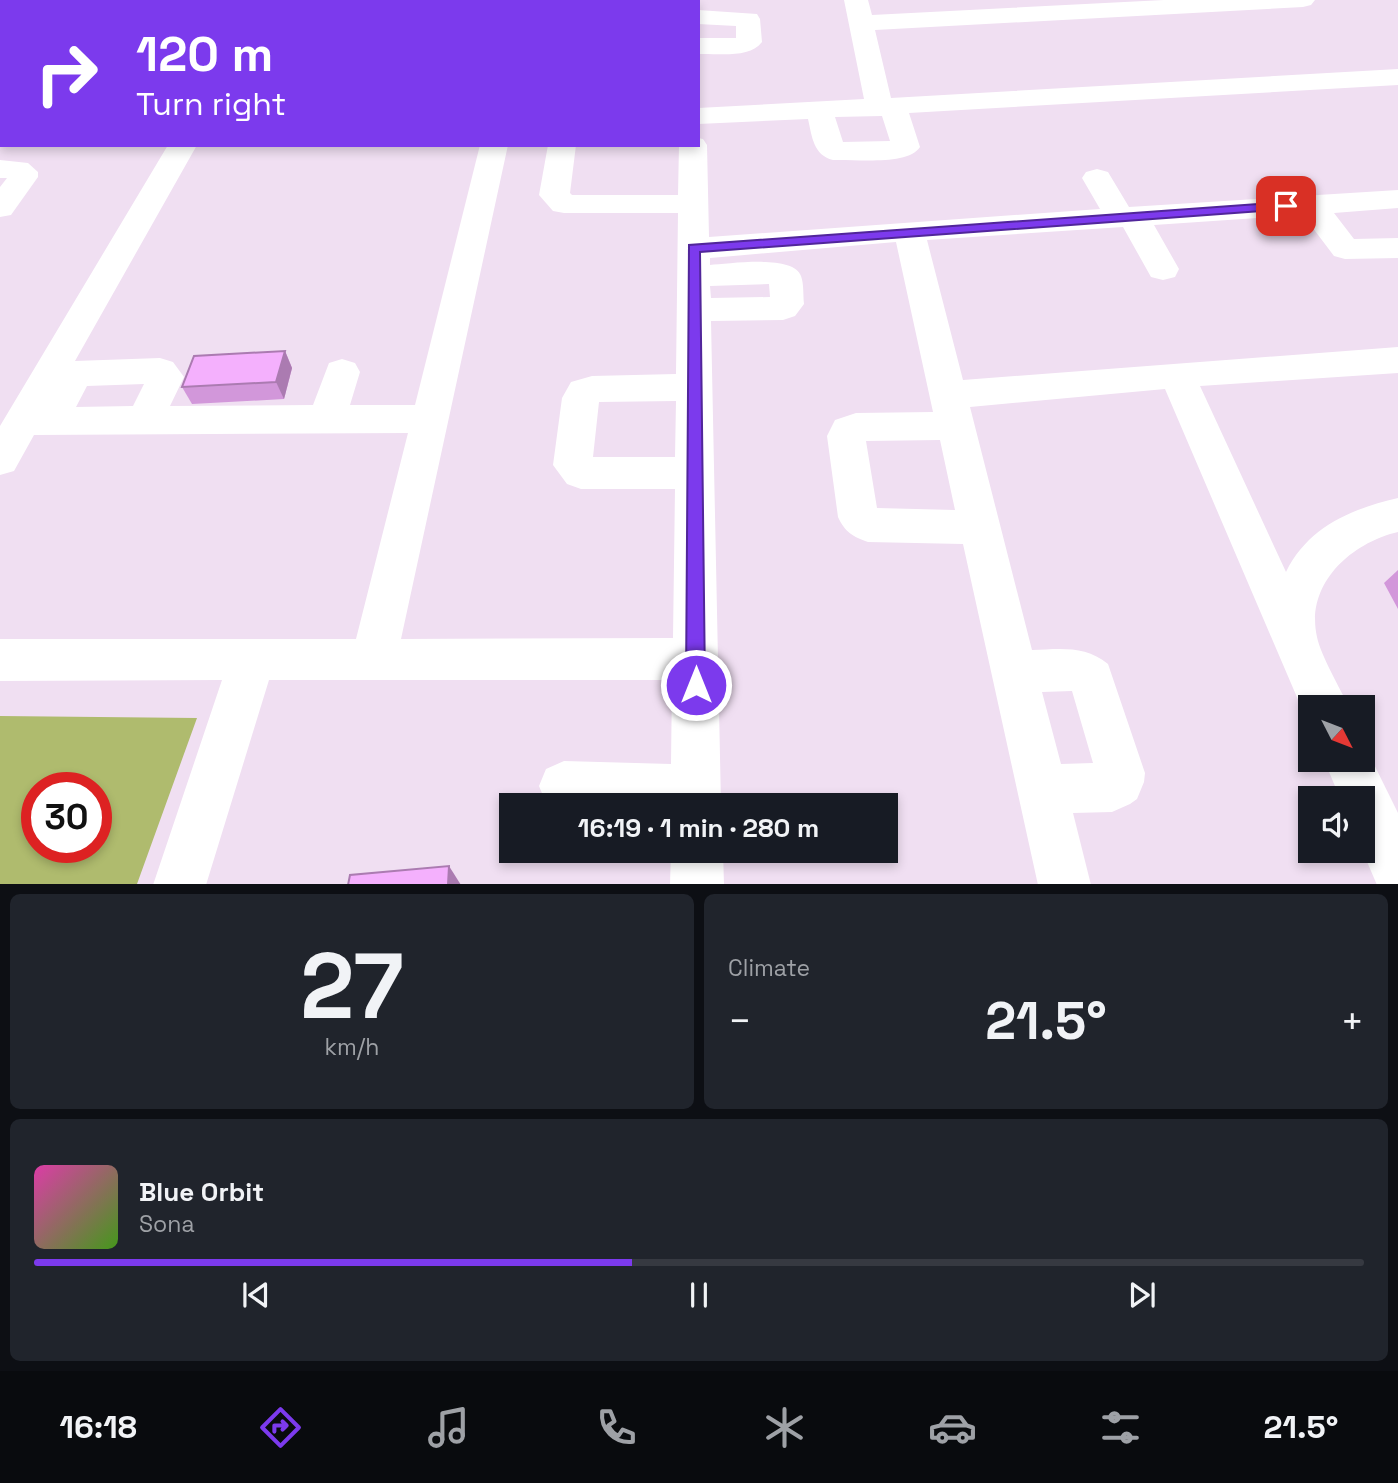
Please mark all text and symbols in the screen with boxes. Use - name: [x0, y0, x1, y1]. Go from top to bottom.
- text: 120 m: [136, 23, 273, 85]
- icon: right: [21, 28, 112, 119]
- text: Turn right: [136, 84, 286, 124]
- pin: [1256, 176, 1316, 236]
- icon: arrive: [1267, 187, 1305, 225]
- position arrow: [659, 648, 733, 722]
- north arrow: [1298, 695, 1376, 772]
- map controls: [1298, 695, 1375, 863]
- speed limit sign: 30: [21, 772, 112, 863]
- button: sound: [1298, 786, 1375, 863]
- text: 16:19 · 1 min · 280 m: [578, 811, 819, 845]
- text: 27: [300, 928, 404, 1045]
- text: Climate: [728, 953, 810, 983]
- text: 21.5°: [985, 988, 1107, 1054]
- text: −: [728, 997, 752, 1045]
- text: +: [1340, 997, 1364, 1045]
- text: km/h: [325, 1032, 379, 1062]
- text: Blue Orbit: [139, 1175, 264, 1209]
- text: Sona: [139, 1209, 195, 1239]
- icon: previous: [237, 1276, 275, 1314]
- icon: pause: [680, 1276, 718, 1314]
- icon: next: [1123, 1276, 1161, 1314]
- icon: directions: [256, 1403, 305, 1452]
- icon: music: [424, 1403, 473, 1452]
- icon: phone: [592, 1403, 641, 1452]
- icon: climate: [760, 1403, 809, 1452]
- icon: car: [928, 1403, 977, 1452]
- icon: filters: [1096, 1403, 1145, 1452]
- text: 16:18: [59, 1407, 137, 1447]
- text: 21.5°: [1264, 1407, 1338, 1447]

